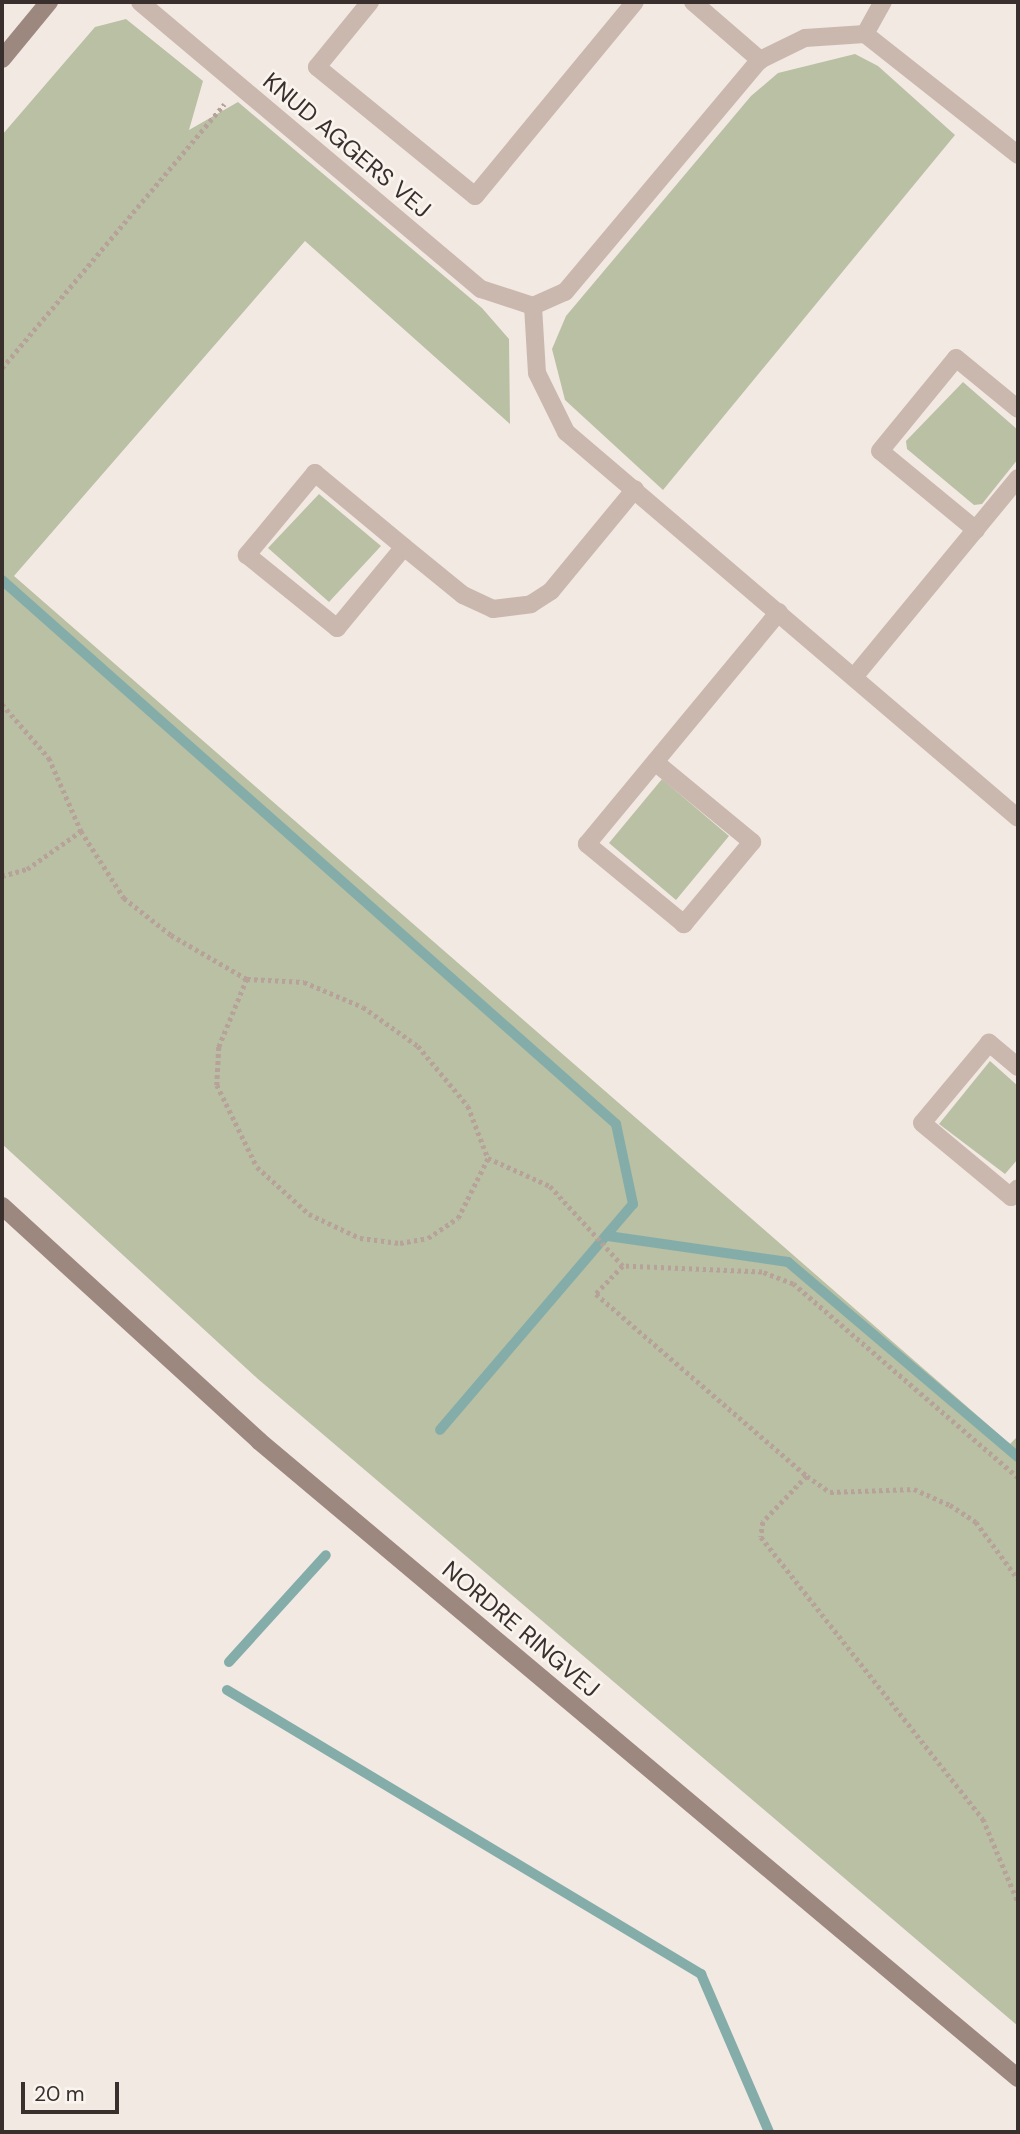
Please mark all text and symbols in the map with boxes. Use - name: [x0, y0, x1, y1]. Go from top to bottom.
- street label: KNUD AGGERS VEJ: [257, 66, 437, 224]
- street label: NORDRE RINGVEJ: [437, 1555, 605, 1703]
- scale bar: [24, 2068, 122, 2112]
- text: 20 m: [34, 2080, 85, 2108]

